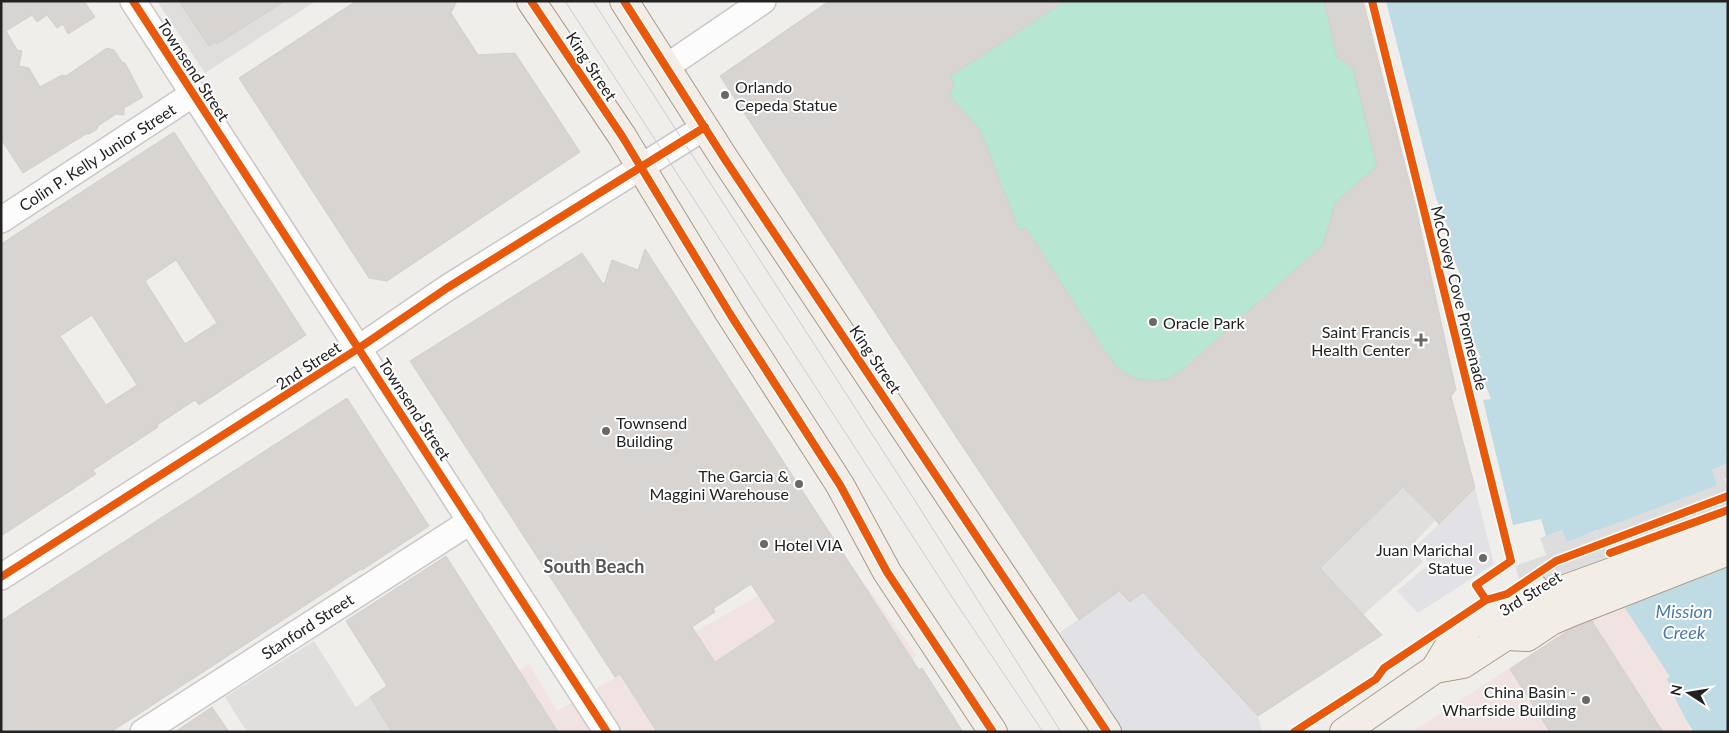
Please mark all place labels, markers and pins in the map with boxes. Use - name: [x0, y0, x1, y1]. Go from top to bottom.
- place label: Orlando Cepeda Statue: [735, 77, 837, 114]
- marker: Orlando Cepeda Statue: [719, 89, 731, 101]
- place label: Oracle Park: [1163, 313, 1245, 332]
- marker: Oracle Park: [1147, 316, 1159, 328]
- place label: Saint Francis Health Center: [1311, 322, 1410, 359]
- marker: Saint Francis Health Center: [1414, 333, 1428, 347]
- place label: Townsend Building: [616, 413, 687, 450]
- marker: Townsend Building: [600, 425, 612, 437]
- place label: The Garcia & Maggini Warehouse: [649, 466, 790, 503]
- marker: The Garcia & Maggini Warehouse: [793, 478, 805, 490]
- place label: Hotel VIA: [774, 535, 843, 554]
- marker: Hotel VIA: [758, 538, 770, 550]
- place label: Juan Marichal Statue: [1376, 540, 1473, 577]
- marker: Juan Marichal Statue: [1477, 552, 1489, 564]
- place label: China Basin - Wharfside Building: [1442, 682, 1576, 719]
- marker: China Basin - Wharfside Building: [1580, 694, 1592, 706]

